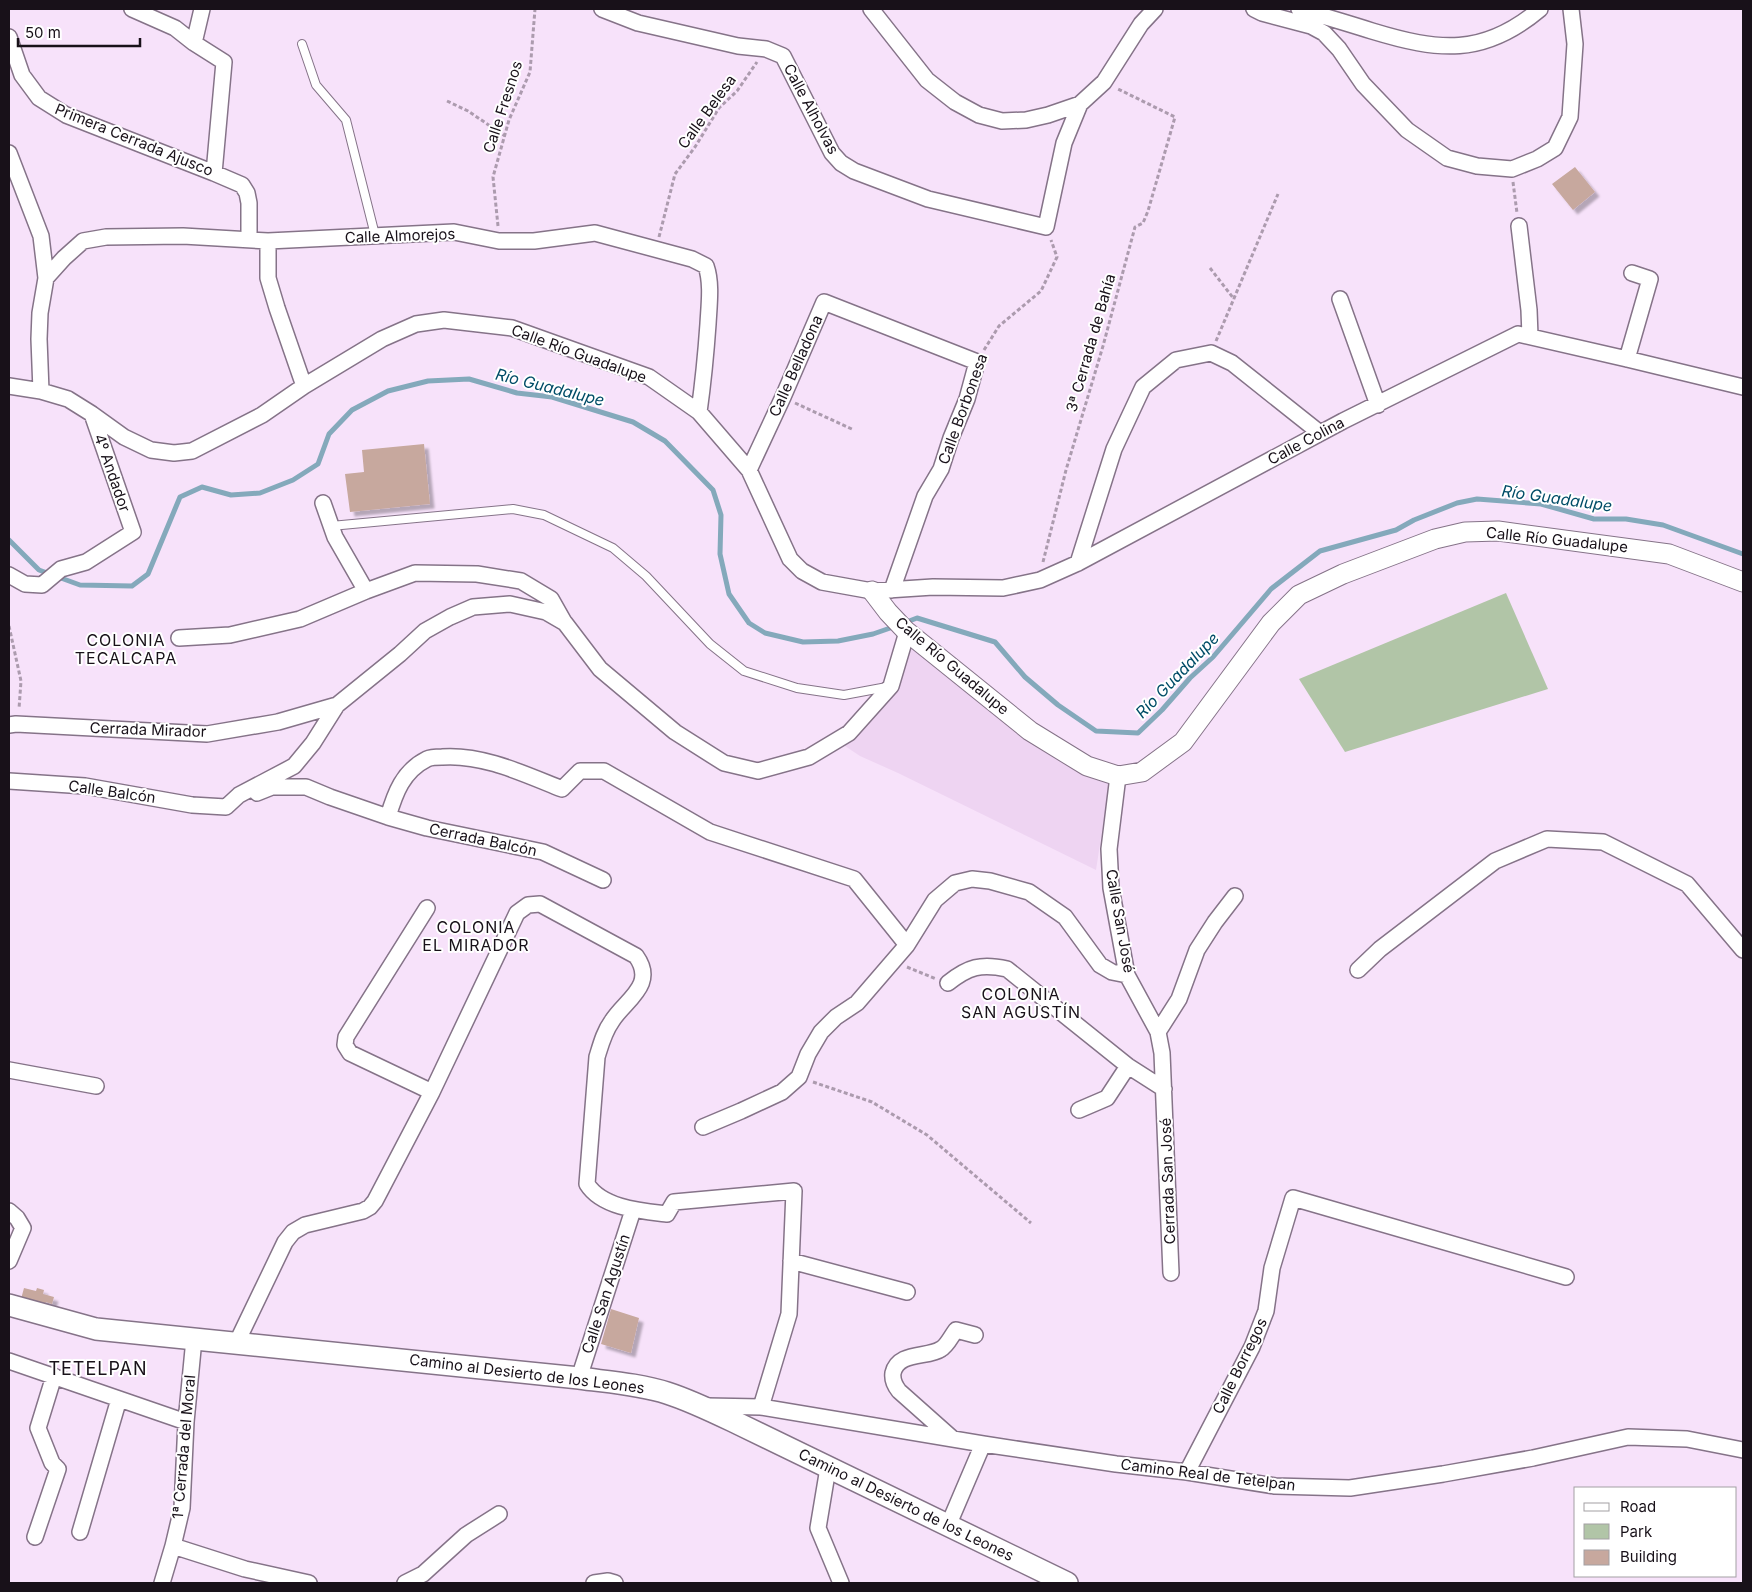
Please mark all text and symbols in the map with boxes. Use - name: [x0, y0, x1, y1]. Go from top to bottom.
- scale bar: [18, 15, 140, 47]
- text: 50 m: [25, 23, 61, 42]
- street label: Calle Fresnos: [479, 58, 526, 155]
- street label: Calle Alholvas: [780, 60, 843, 157]
- street label: Calle Belesa: [673, 71, 740, 152]
- street label: Primera Cerrada Ajusco: [52, 99, 216, 180]
- street label: Calle Almorejos: [344, 224, 456, 247]
- street label: 3ª Cerrada de Bahía: [1062, 271, 1119, 414]
- street label: Calle Belladona: [765, 312, 826, 420]
- street label: Calle Río Guadalupe: [509, 321, 649, 387]
- street label: Calle Borbonesa: [934, 351, 991, 467]
- water label: Río Guadalupe: [494, 364, 606, 410]
- street label: Calle Colina: [1264, 412, 1347, 469]
- street label: 4º Andador: [90, 431, 135, 515]
- water label: Río Guadalupe: [1500, 480, 1614, 516]
- street label: Calle Río Guadalupe: [1485, 523, 1629, 556]
- street label: Calle Río Guadalupe: [892, 612, 1013, 719]
- water label: Río Guadalupe: [1131, 628, 1223, 722]
- district label: COLONIA TECALCAPA: [75, 630, 177, 668]
- street label: Cerrada Mirador: [89, 718, 207, 741]
- street label: Calle Balcón: [67, 776, 157, 807]
- street label: Cerrada Balcón: [427, 819, 539, 860]
- street label: Calle San José: [1102, 868, 1139, 974]
- district label: COLONIA EL MIRADOR: [422, 917, 530, 955]
- district label: COLONIA SAN AGUSTÍN: [961, 984, 1081, 1022]
- street label: Cerrada San José: [1156, 1117, 1179, 1245]
- street label: Calle San Agustín: [577, 1232, 634, 1356]
- street label: Calle Borregos: [1208, 1315, 1271, 1417]
- street label: Camino al Desierto de los Leones: [408, 1350, 646, 1397]
- district label: TETELPAN: [48, 1358, 148, 1379]
- street label: 1ª Cerrada del Moral: [168, 1374, 199, 1520]
- street label: Camino al Desierto de los Leones: [796, 1444, 1017, 1565]
- street label: Camino Real de Tetelpan: [1120, 1454, 1297, 1495]
- legend: [1574, 1487, 1737, 1577]
- text: Road: [1620, 1497, 1656, 1516]
- text: Park: [1620, 1522, 1653, 1541]
- text: Building: [1620, 1547, 1677, 1566]

